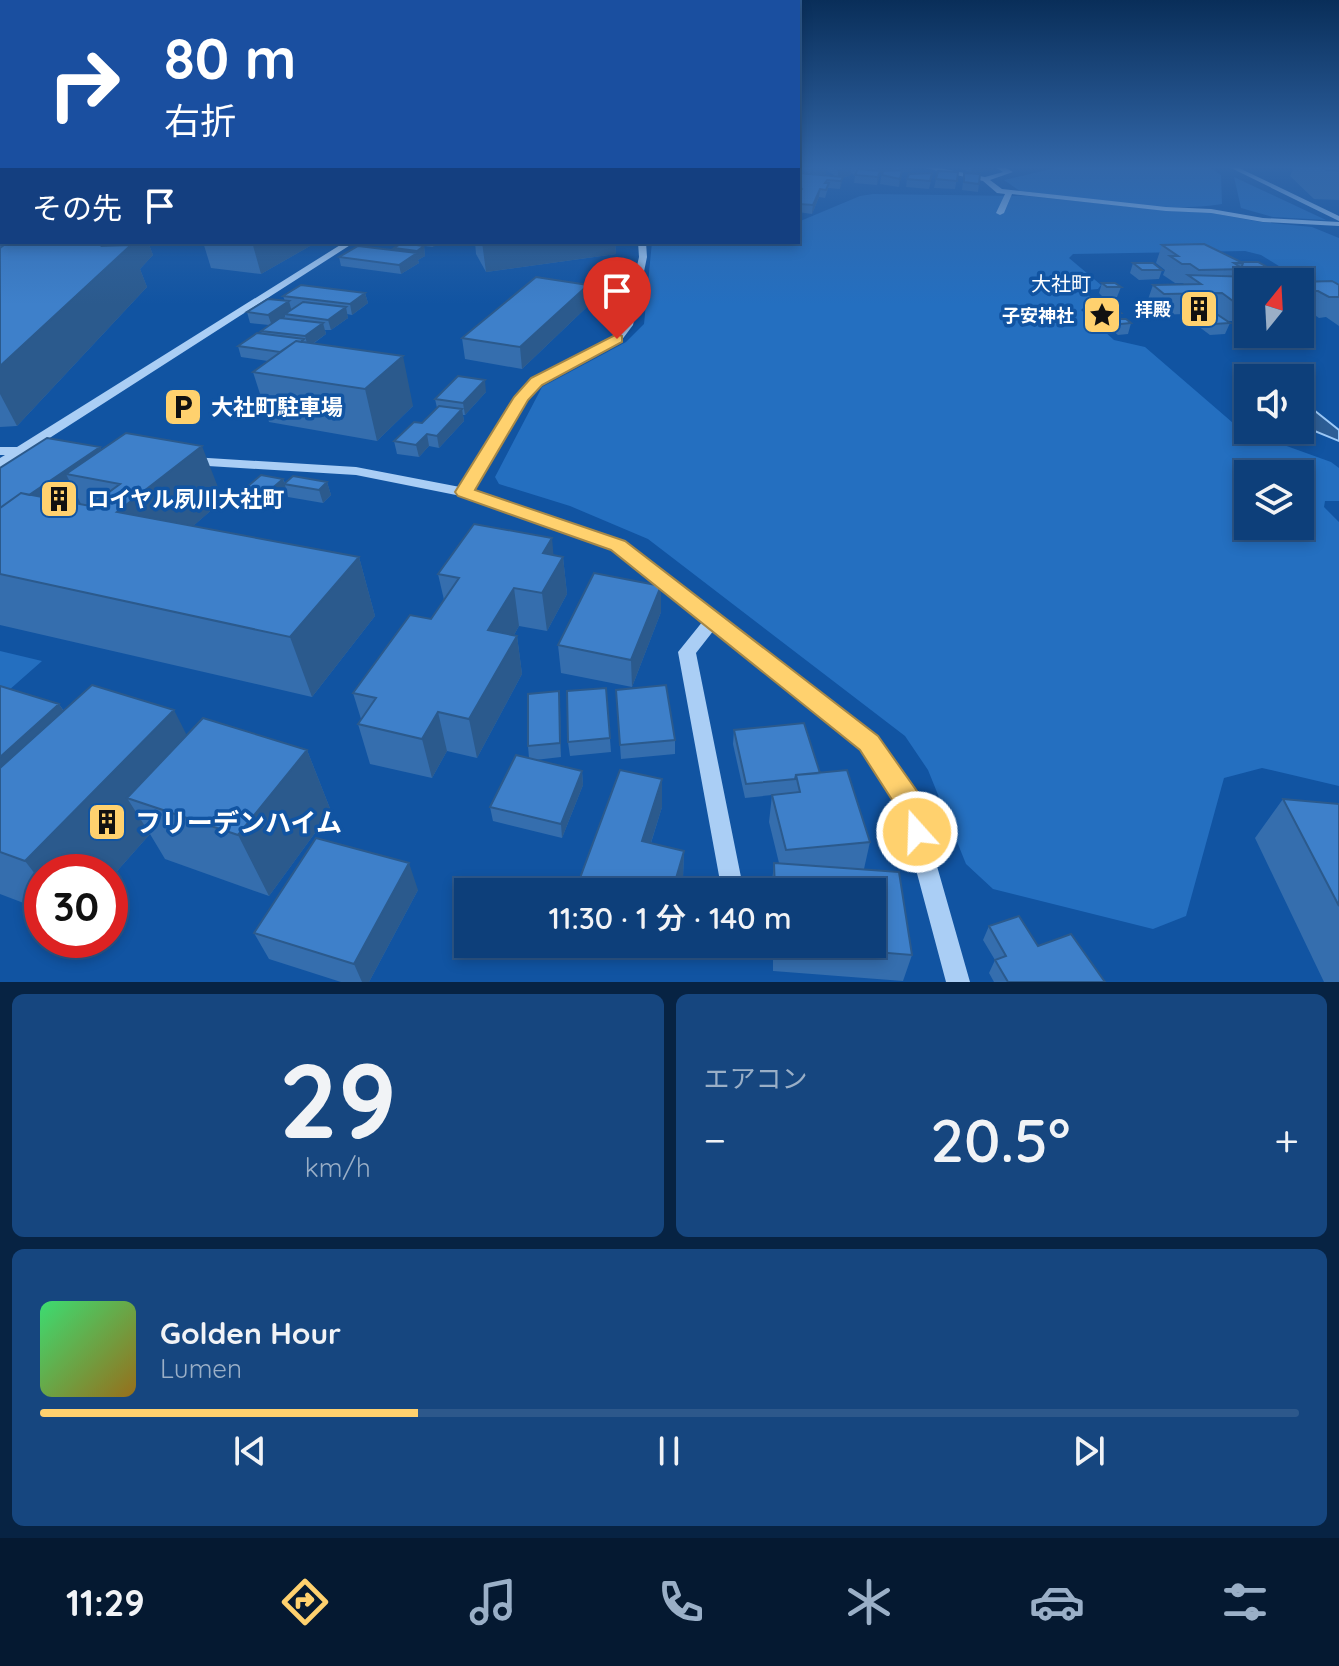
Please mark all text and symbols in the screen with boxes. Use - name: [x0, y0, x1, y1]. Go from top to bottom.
- text: 80 m: [164, 23, 296, 93]
- icon: right: [32, 32, 136, 136]
- text: 右折: [164, 98, 236, 143]
- icon: arrive: [138, 184, 182, 228]
- text: その先: [32, 189, 122, 227]
- pin: [583, 257, 651, 339]
- north arrow: [1234, 268, 1314, 348]
- map controls: [1234, 268, 1314, 540]
- icon: arrive: [595, 269, 639, 313]
- district label: 大社町: [1031, 271, 1091, 296]
- building icon: 拝殿: [1178, 288, 1220, 330]
- place icon: 子安神社: [1081, 294, 1123, 336]
- place label: 拝殿: [1135, 298, 1171, 321]
- place label: 子安神社: [1002, 304, 1074, 327]
- button: sound: [1234, 364, 1314, 444]
- parking icon: 大社町駐車場: [162, 386, 204, 428]
- place label: 大社町駐車場: [211, 393, 343, 421]
- button: layers: [1234, 460, 1314, 540]
- building icon: ロイヤル夙川大社町: [38, 478, 80, 520]
- place label: ロイヤル夙川大社町: [87, 485, 284, 513]
- position arrow: [875, 790, 959, 874]
- building icon: フリーデンハイム: [86, 801, 128, 843]
- place label: フリーデンハイム: [135, 806, 342, 839]
- speed limit sign: 30: [24, 854, 128, 958]
- text: 11:30 · 1 分 · 140 m: [548, 899, 792, 937]
- text: 29: [279, 1034, 397, 1164]
- text: エアコン: [704, 1062, 808, 1095]
- text: 20.5°: [930, 1102, 1070, 1177]
- text: −: [704, 1112, 726, 1167]
- text: +: [1274, 1112, 1299, 1167]
- text: km/h: [305, 1151, 371, 1184]
- text: Golden Hour: [160, 1314, 341, 1352]
- text: Lumen: [160, 1352, 242, 1385]
- icon: previous: [228, 1429, 272, 1473]
- icon: pause: [647, 1429, 691, 1473]
- icon: next: [1067, 1429, 1111, 1473]
- icon: directions: [277, 1574, 333, 1630]
- icon: music: [465, 1574, 521, 1630]
- icon: phone: [653, 1574, 709, 1630]
- icon: climate: [841, 1574, 897, 1630]
- icon: car: [1029, 1574, 1085, 1630]
- icon: filters: [1217, 1574, 1273, 1630]
- text: 11:29: [66, 1580, 145, 1625]

